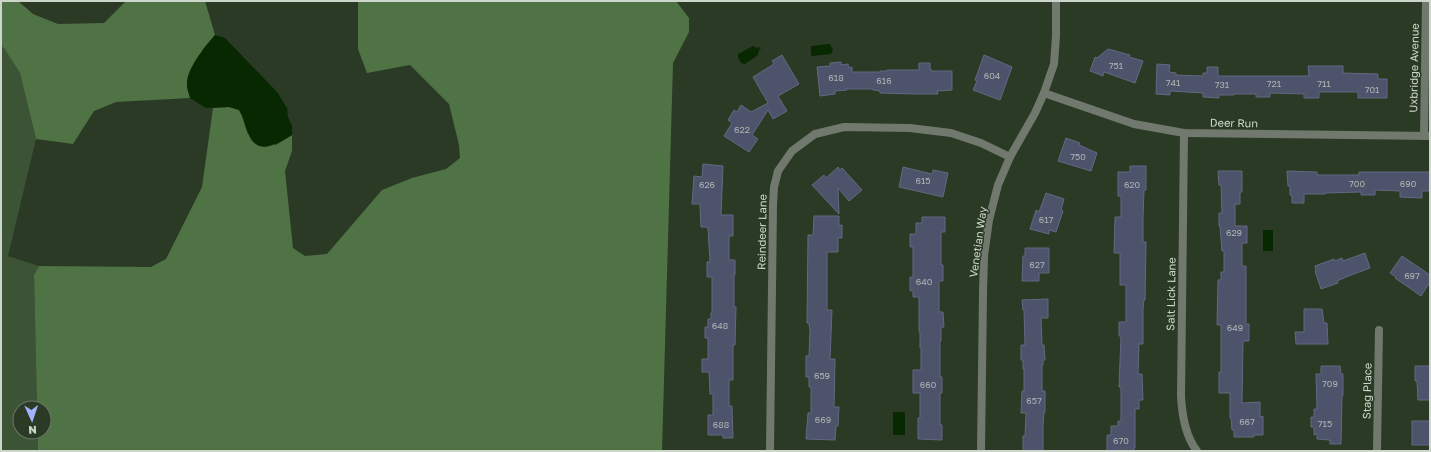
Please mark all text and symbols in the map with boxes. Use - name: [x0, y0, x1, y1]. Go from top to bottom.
- street label: Uxbridge Avenue: [1406, 23, 1421, 113]
- house number: 751: [1109, 60, 1124, 71]
- house number: 604: [984, 70, 1001, 81]
- house number: 618: [828, 72, 844, 83]
- house number: 616: [876, 75, 892, 86]
- house number: 741: [1166, 77, 1181, 88]
- house number: 721: [1267, 78, 1282, 89]
- house number: 711: [1317, 78, 1331, 89]
- house number: 731: [1215, 79, 1230, 90]
- house number: 701: [1365, 84, 1380, 95]
- street label: Deer Run: [1210, 116, 1258, 129]
- house number: 622: [734, 124, 750, 135]
- house number: 750: [1070, 151, 1086, 162]
- house number: 615: [915, 175, 931, 186]
- house number: 700: [1349, 178, 1365, 189]
- house number: 690: [1400, 178, 1417, 189]
- house number: 626: [699, 179, 715, 190]
- house number: 620: [1124, 179, 1141, 190]
- street label: Reindeer Lane: [754, 194, 769, 270]
- street label: Venetian Way: [966, 206, 989, 278]
- house number: 617: [1039, 214, 1054, 225]
- house number: 629: [1226, 227, 1242, 238]
- street label: Salt Lick Lane: [1163, 257, 1178, 331]
- house number: 627: [1029, 259, 1045, 270]
- house number: 697: [1404, 270, 1420, 281]
- house number: 640: [916, 276, 933, 287]
- house number: 648: [712, 320, 728, 331]
- house number: 649: [1227, 322, 1243, 333]
- street label: Stag Place: [1360, 363, 1373, 419]
- house number: 659: [814, 370, 830, 381]
- house number: 709: [1322, 378, 1338, 389]
- house number: 660: [920, 379, 937, 390]
- house number: 657: [1026, 395, 1042, 406]
- north arrow: [12, 400, 52, 440]
- house number: 669: [815, 414, 831, 425]
- house number: 667: [1239, 416, 1255, 427]
- house number: 715: [1318, 418, 1332, 429]
- house number: 688: [713, 419, 729, 430]
- text: N: [28, 424, 37, 437]
- house number: 670: [1113, 435, 1129, 446]

